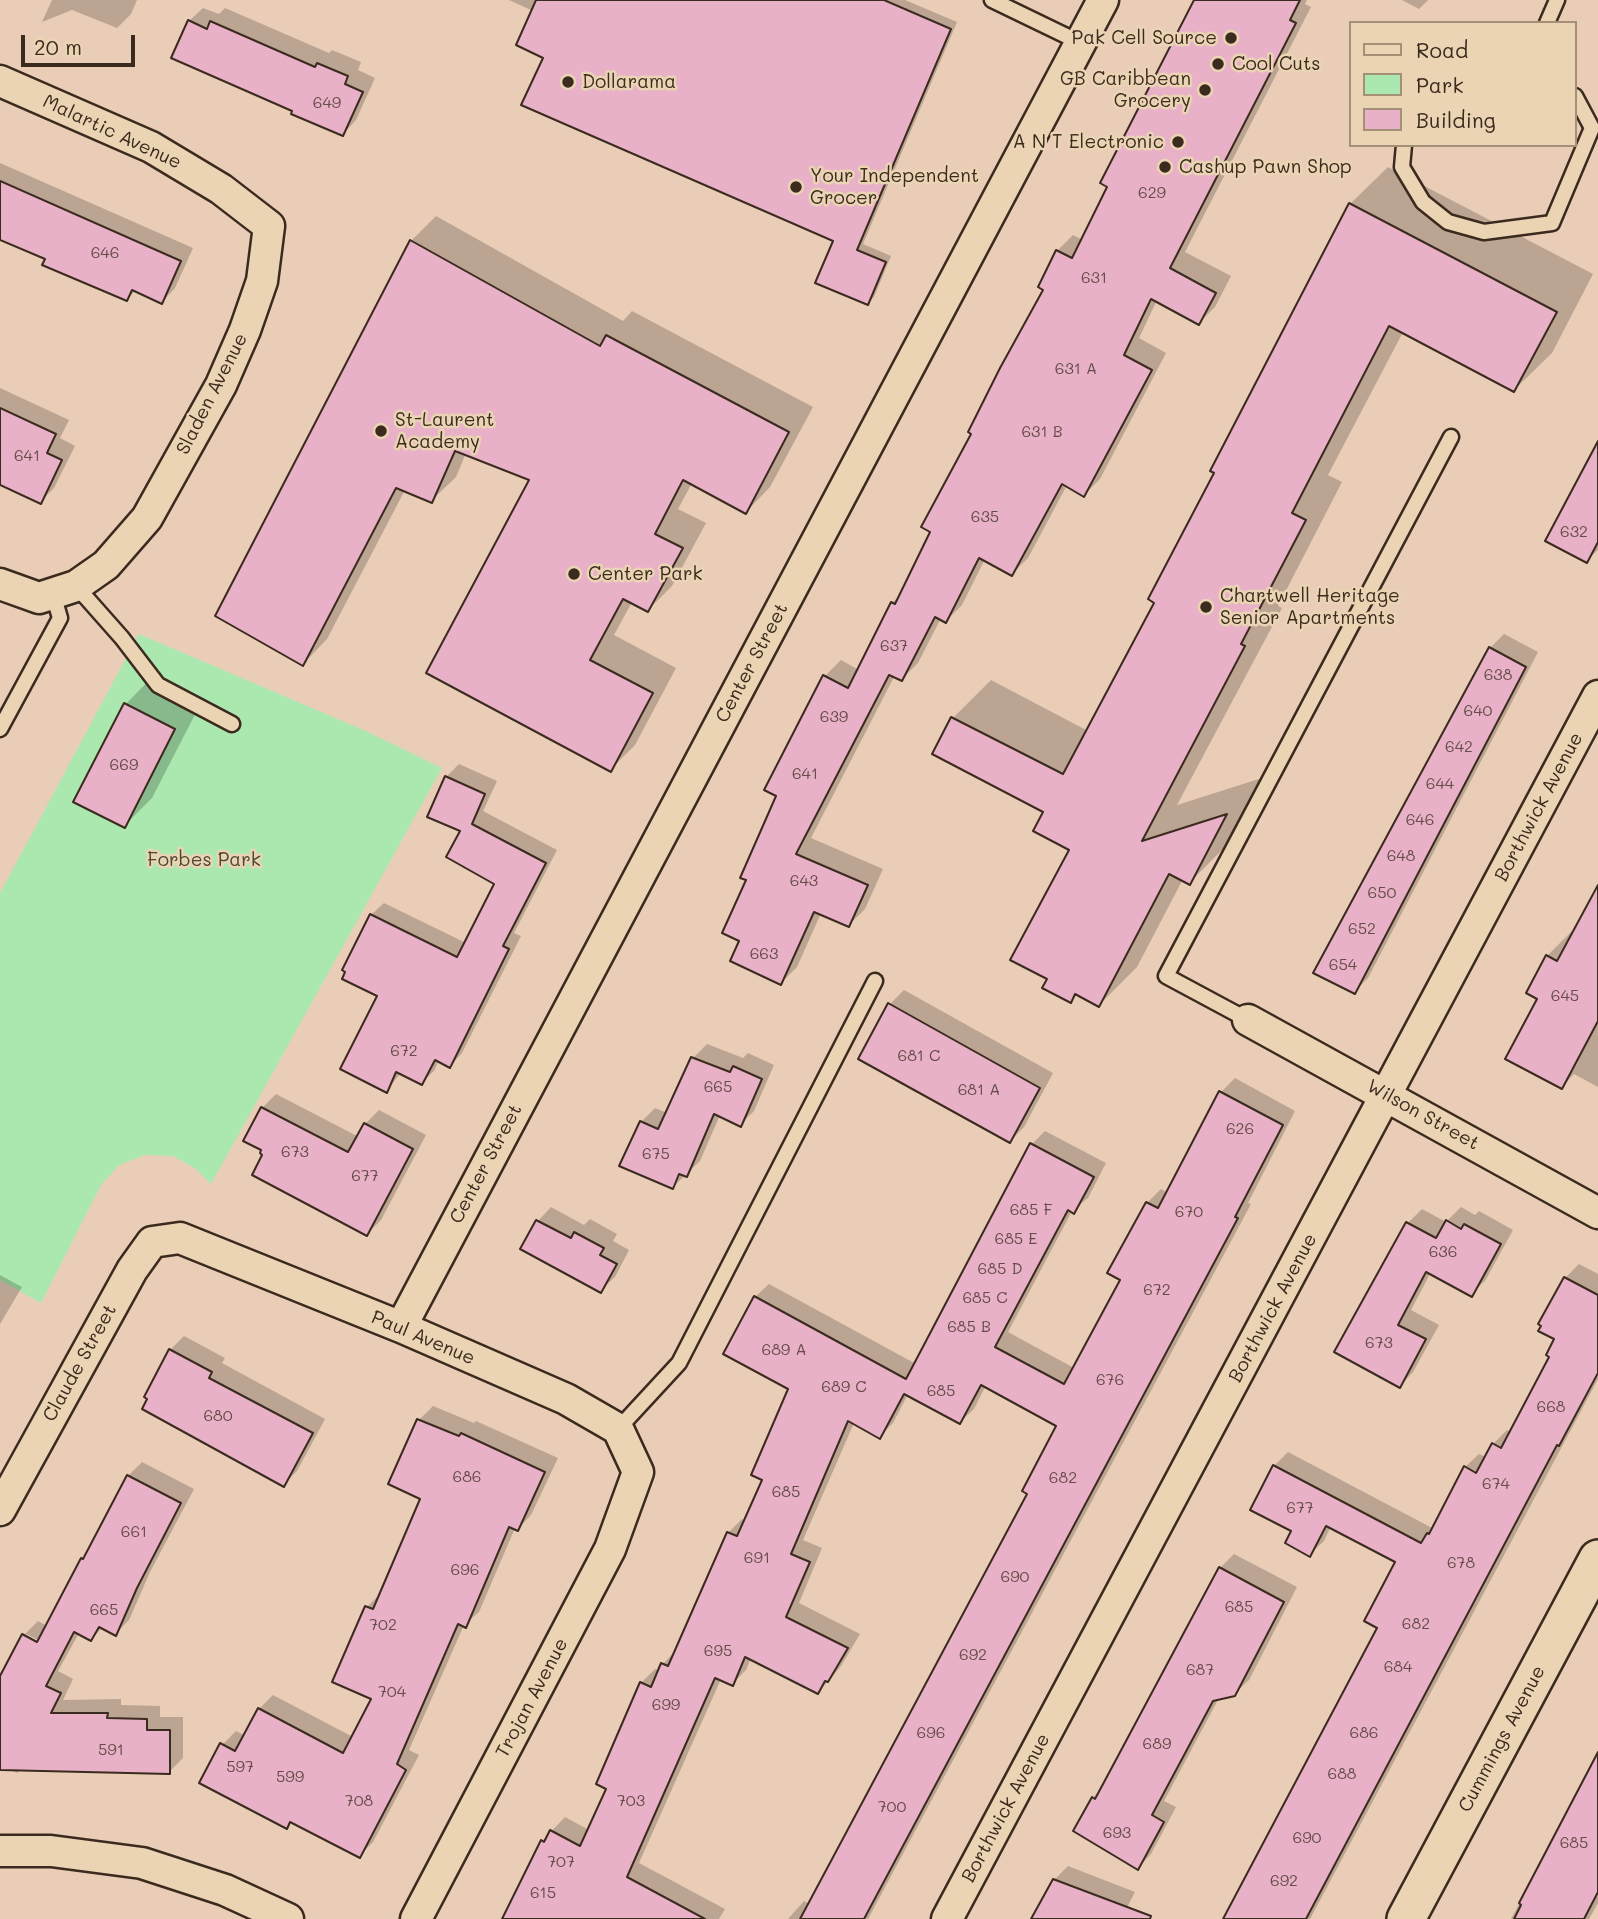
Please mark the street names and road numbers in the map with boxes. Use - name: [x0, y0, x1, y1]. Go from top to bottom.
- street label: Malartic Avenue: [39, 90, 185, 174]
- street label: Sladen Avenue: [172, 329, 252, 459]
- street label: Center Street: [711, 599, 793, 727]
- street label: Borthwick Avenue: [1490, 729, 1588, 885]
- street label: Wilson Street: [1363, 1075, 1483, 1155]
- street label: Center Street: [445, 1100, 527, 1228]
- street label: Borthwick Avenue: [1224, 1230, 1322, 1386]
- street label: Claude Street: [38, 1300, 122, 1426]
- street label: Paul Avenue: [368, 1306, 478, 1370]
- street label: Trojan Avenue: [491, 1634, 573, 1762]
- street label: Cummings Avenue: [1454, 1662, 1550, 1816]
- street label: Borthwick Avenue: [957, 1730, 1055, 1886]

